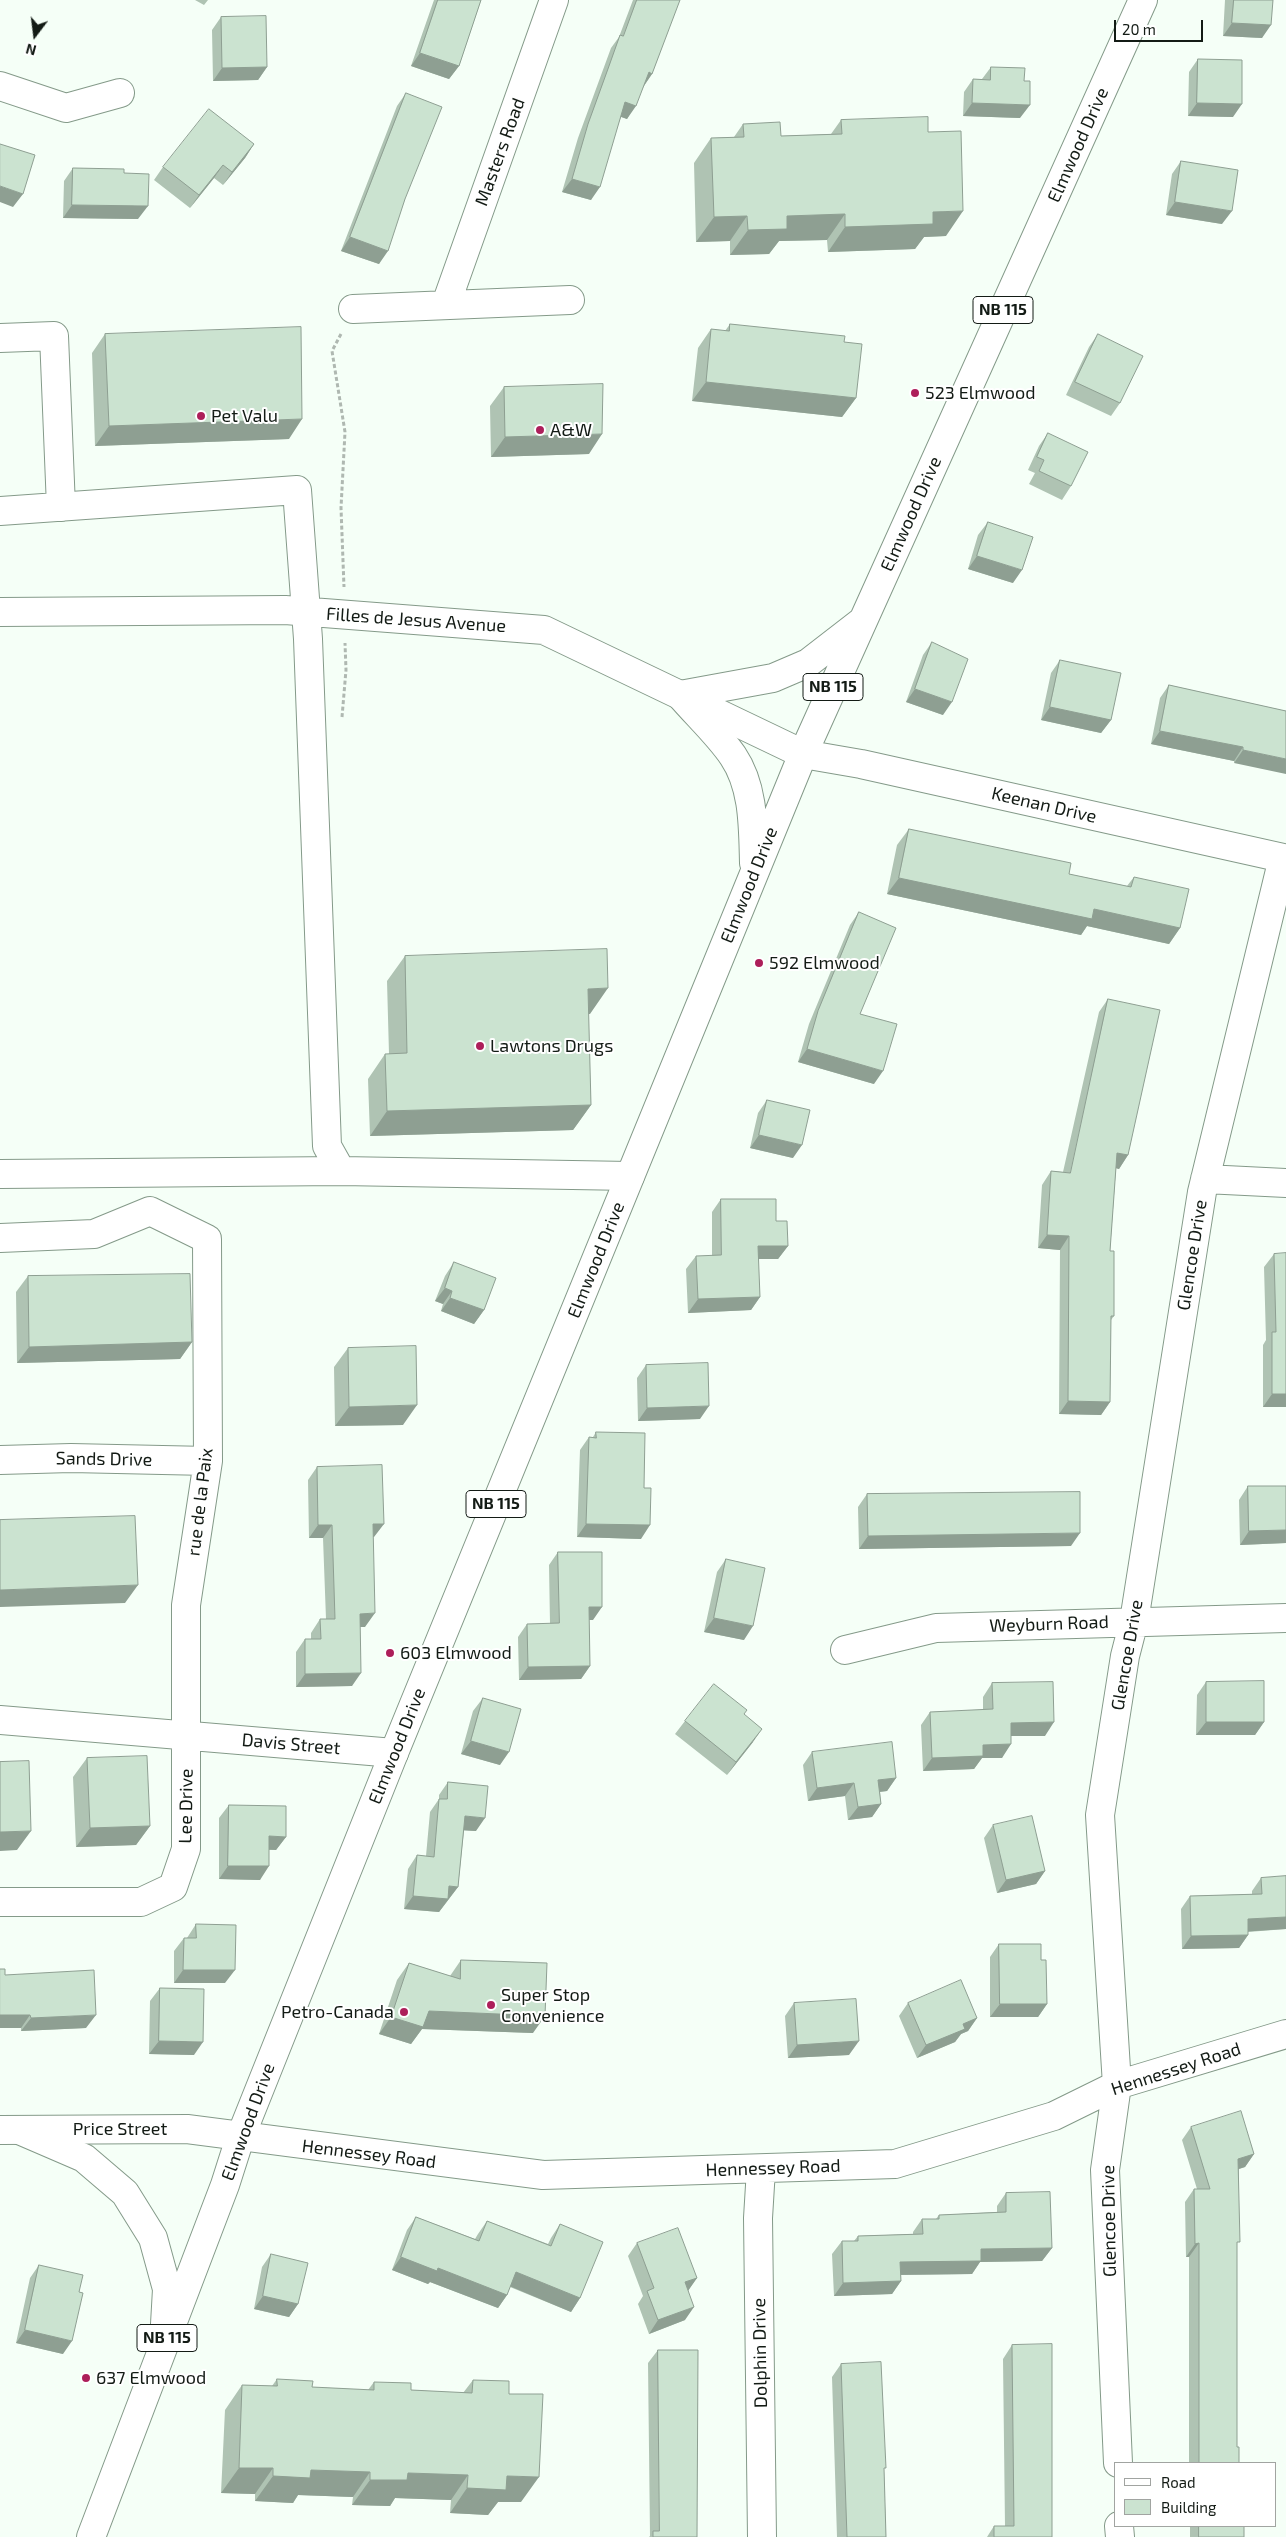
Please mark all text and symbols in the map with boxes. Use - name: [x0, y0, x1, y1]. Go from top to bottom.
- north arrow: [10, 10, 60, 60]
- scale bar: [1116, 10, 1205, 42]
- text: 20 m: [1122, 20, 1156, 38]
- text: N: [24, 40, 38, 59]
- street label: Elmwood Drive: [1043, 84, 1113, 206]
- street label: Masters Road: [470, 95, 530, 209]
- road number: NB 115: [973, 296, 1033, 324]
- place label: 523 Elmwood: [925, 382, 1036, 404]
- marker: 523 Elmwood: [909, 387, 921, 399]
- place label: Pet Valu: [211, 405, 278, 427]
- marker: Pet Valu: [195, 410, 207, 422]
- place label: A&W: [550, 419, 592, 441]
- marker: A&W: [534, 424, 546, 436]
- street label: Elmwood Drive: [876, 453, 946, 575]
- street label: Filles de Jesus Avenue: [325, 603, 507, 637]
- road number: NB 115: [803, 674, 863, 700]
- street label: Keenan Drive: [989, 782, 1099, 828]
- street label: Elmwood Drive: [716, 824, 782, 946]
- place label: 592 Elmwood: [769, 952, 880, 974]
- marker: 592 Elmwood: [753, 957, 765, 969]
- place label: Lawtons Drugs: [490, 1035, 613, 1057]
- marker: Lawtons Drugs: [474, 1040, 486, 1052]
- street label: Glencoe Drive: [1173, 1198, 1211, 1312]
- street label: Elmwood Drive: [563, 1199, 629, 1321]
- street label: Sands Drive: [55, 1447, 153, 1471]
- street label: rue de la Paix: [183, 1447, 217, 1557]
- road number: NB 115: [466, 1490, 526, 1518]
- street label: Glencoe Drive: [1107, 1598, 1147, 1712]
- street label: Weyburn Road: [989, 1611, 1109, 1637]
- place label: 603 Elmwood: [400, 1642, 512, 1664]
- marker: 603 Elmwood: [384, 1647, 396, 1659]
- street label: Elmwood Drive: [364, 1685, 430, 1807]
- street label: Davis Street: [241, 1729, 341, 1759]
- street label: Lee Drive: [175, 1768, 197, 1844]
- place label: Super Stop Convenience: [501, 1984, 604, 2026]
- marker: Super Stop Convenience: [485, 1999, 497, 2011]
- place label: Petro-Canada: [281, 2001, 394, 2023]
- marker: Petro-Canada: [398, 2006, 410, 2018]
- street label: Hennessey Road: [1108, 2038, 1244, 2100]
- street label: Elmwood Drive: [217, 2060, 279, 2184]
- street label: Price Street: [73, 2118, 167, 2140]
- street label: Hennessey Road: [301, 2135, 437, 2173]
- street label: Hennessey Road: [705, 2155, 841, 2181]
- street label: Glencoe Drive: [1097, 2165, 1121, 2277]
- street label: Dolphin Drive: [748, 2298, 772, 2408]
- road number: NB 115: [137, 2324, 197, 2352]
- place label: 637 Elmwood: [96, 2367, 206, 2389]
- marker: 637 Elmwood: [80, 2372, 92, 2384]
- legend: [1114, 2462, 1276, 2527]
- text: Road: [1161, 2473, 1196, 2491]
- text: Building: [1161, 2498, 1216, 2516]

